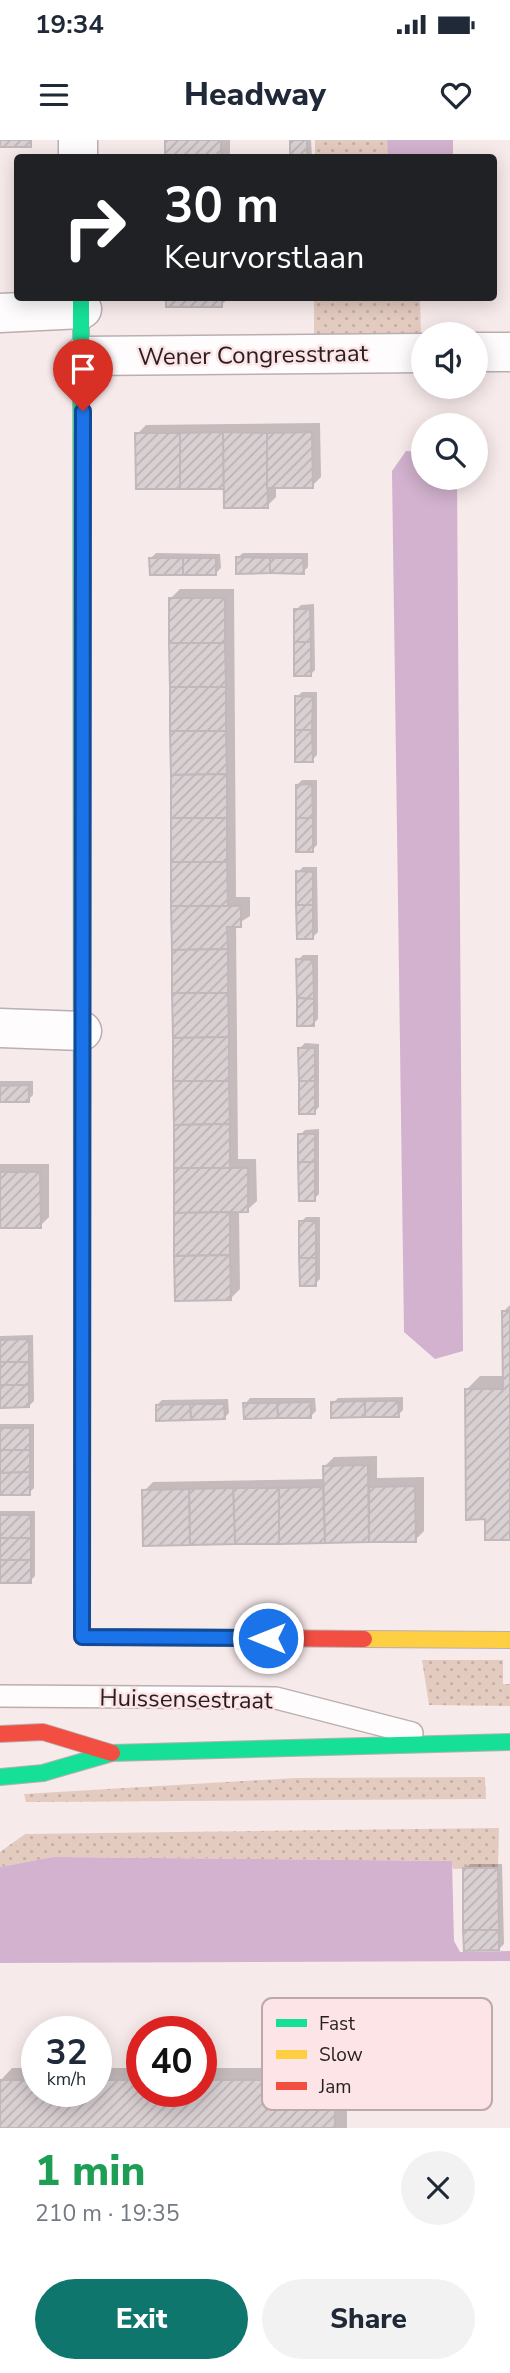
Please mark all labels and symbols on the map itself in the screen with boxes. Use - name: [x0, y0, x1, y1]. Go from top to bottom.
- street label: Wener Congresstraat: [138, 337, 369, 373]
- pin: [53, 339, 113, 411]
- position arrow: [231, 1601, 305, 1675]
- street label: Huissensestraat: [99, 1681, 273, 1717]
- legend: [262, 1998, 492, 2110]
- text: Fast: [319, 2011, 355, 2037]
- speed limit sign: 40: [126, 2016, 217, 2107]
- text: Slow: [319, 2042, 363, 2068]
- text: Jam: [318, 2074, 352, 2100]

